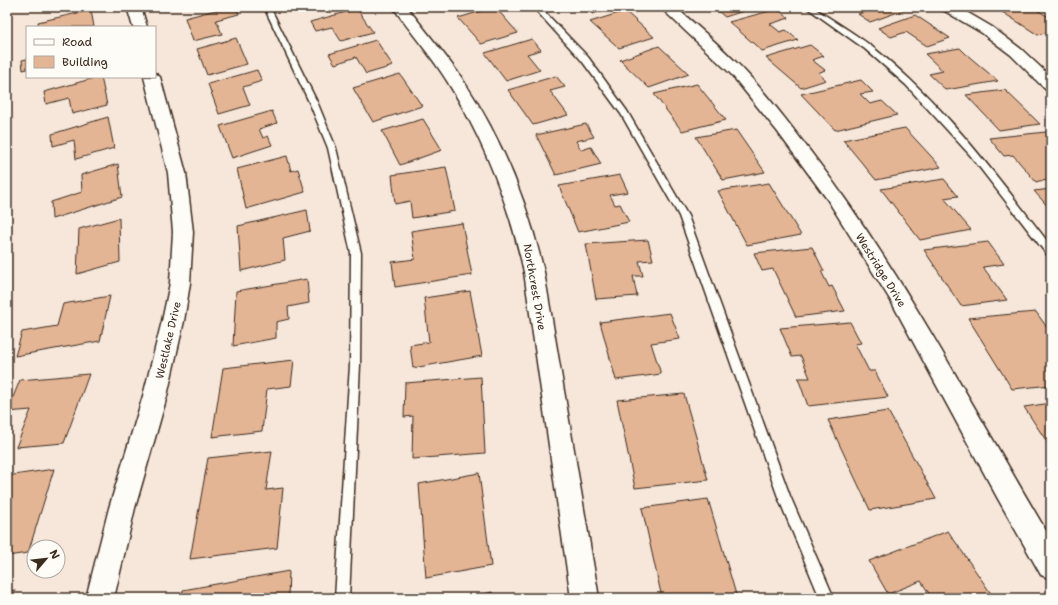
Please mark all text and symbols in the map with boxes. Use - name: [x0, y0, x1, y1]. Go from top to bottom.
- legend: [26, 26, 156, 78]
- text: Road: [62, 34, 93, 50]
- text: Building: [62, 54, 108, 70]
- street label: Westridge Drive: [852, 230, 909, 310]
- street label: Northcrest Drive: [520, 243, 550, 332]
- street label: Westlake Drive: [152, 300, 185, 380]
- north arrow: [26, 539, 66, 579]
- text: N: [46, 547, 63, 562]

